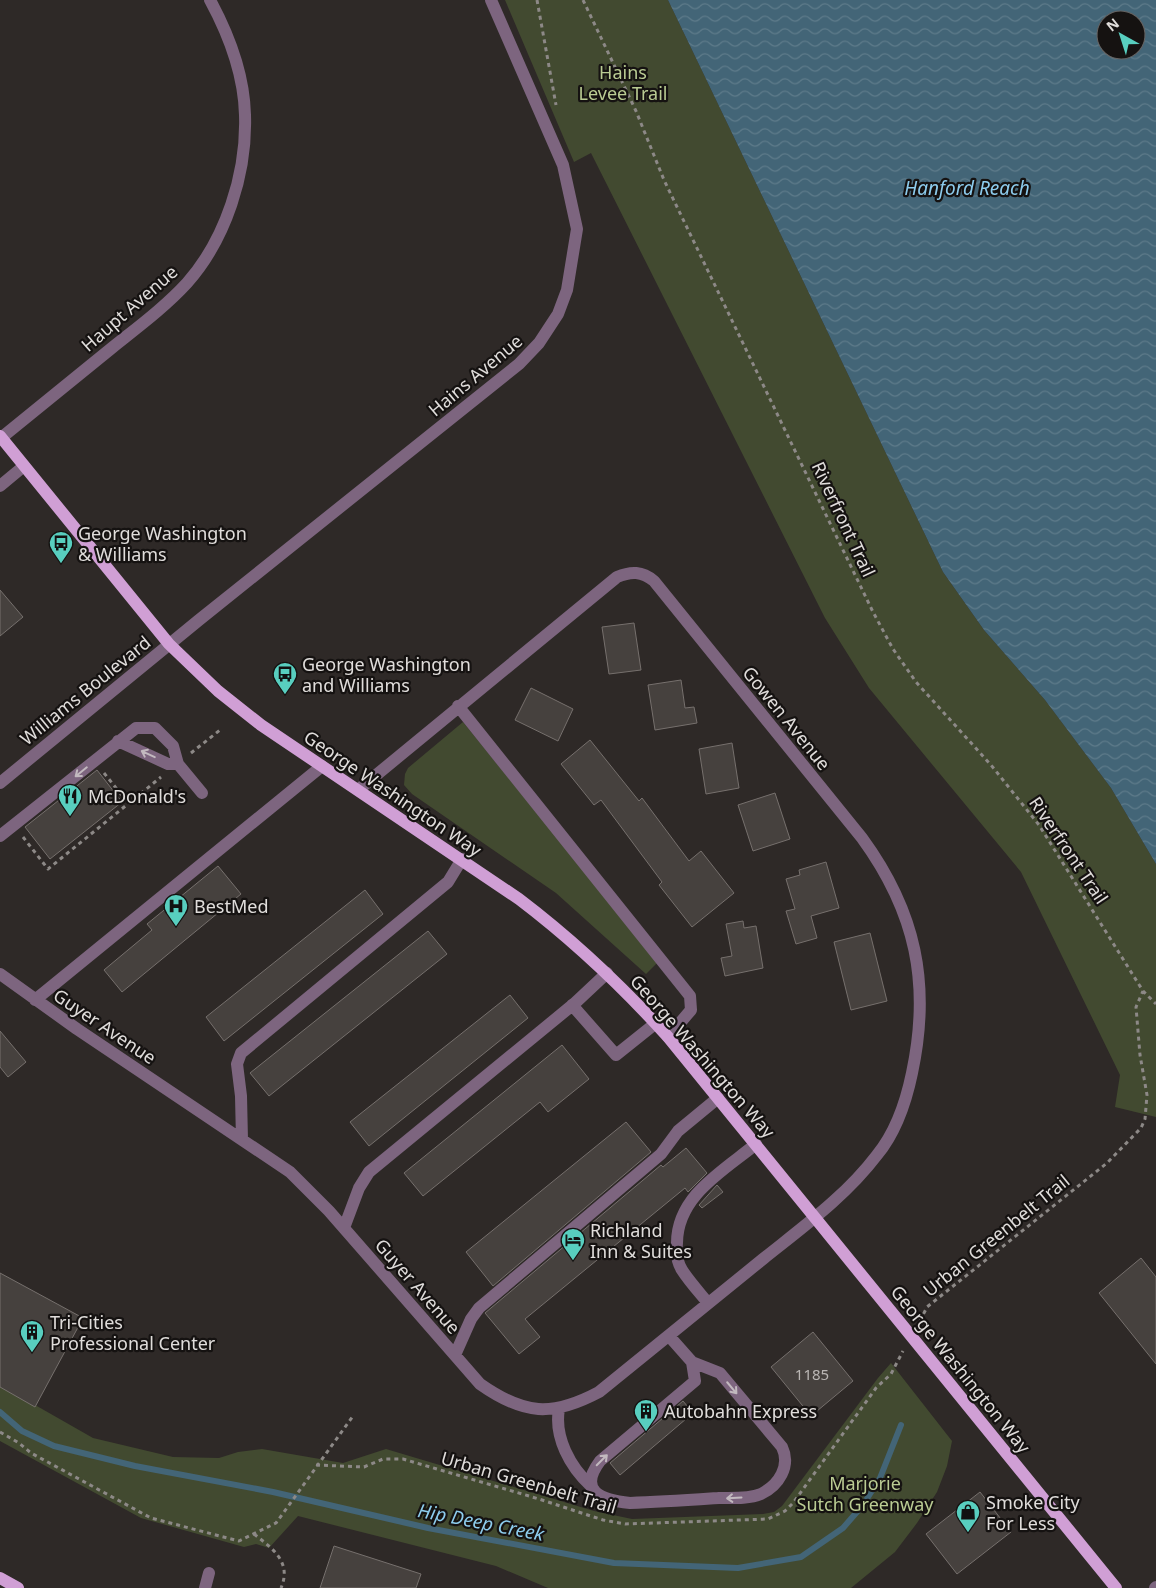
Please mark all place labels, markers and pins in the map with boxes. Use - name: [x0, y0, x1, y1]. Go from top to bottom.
- place label: George Washington & Williams: [78, 521, 247, 566]
- bus stop icon: George Washington & Williams: [48, 530, 74, 564]
- place label: George Washington and Williams: [302, 652, 471, 697]
- bus stop icon: George Washington and Williams: [272, 661, 298, 695]
- restaurant icon: McDonald's: [57, 783, 83, 817]
- place label: McDonald's: [88, 784, 186, 808]
- hospital icon: BestMed: [163, 893, 189, 927]
- place label: BestMed: [194, 894, 269, 918]
- place label: Richland Inn & Suites: [590, 1218, 692, 1263]
- hotel icon: Richland Inn & Suites: [560, 1227, 586, 1261]
- place label: Tri-Cities Professional Center: [50, 1310, 216, 1355]
- building icon: Tri-Cities Professional Center: [19, 1319, 45, 1353]
- building icon: Autobahn Express: [633, 1398, 659, 1432]
- place label: Autobahn Express: [664, 1399, 817, 1423]
- place label: Smoke City For Less: [986, 1490, 1081, 1535]
- shop icon: Smoke City For Less: [955, 1499, 981, 1533]

